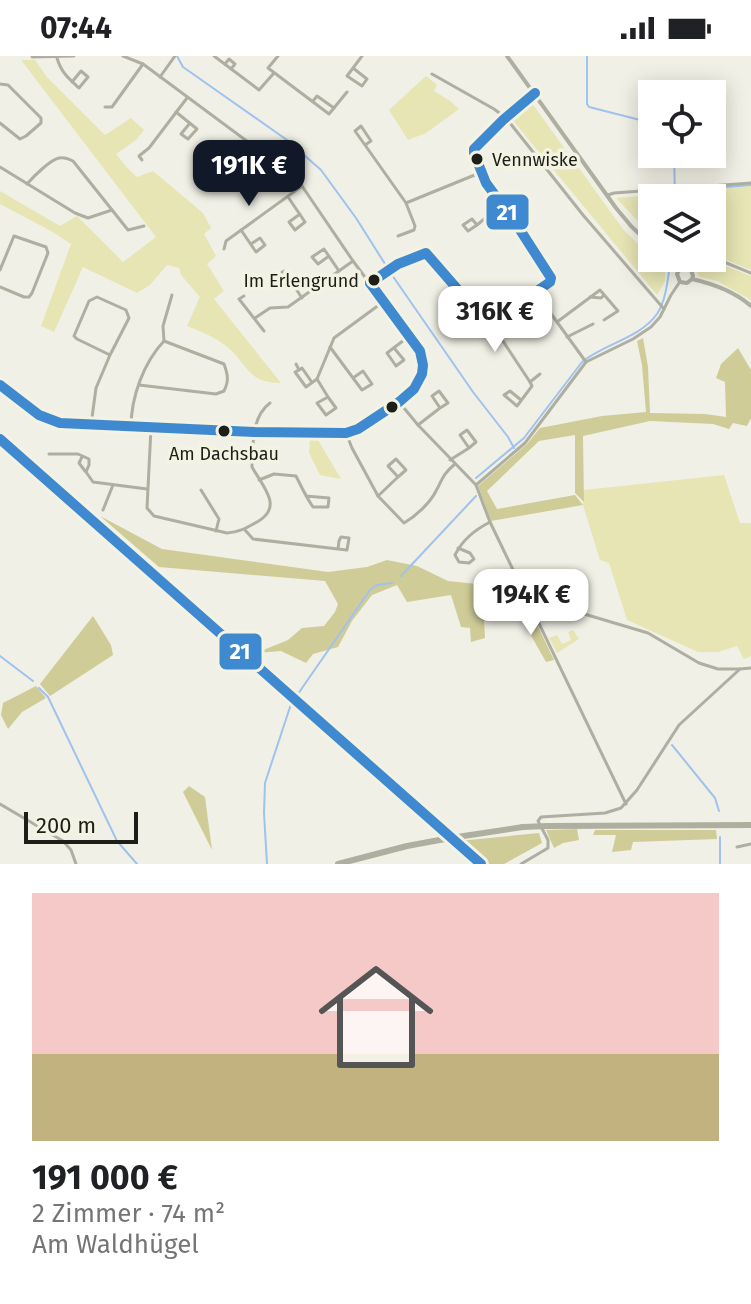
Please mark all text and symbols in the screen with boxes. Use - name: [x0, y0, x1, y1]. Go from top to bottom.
- text: 07:44: [40, 10, 112, 46]
- map controls: [638, 80, 726, 272]
- button: locate: [638, 80, 726, 168]
- pin: 191K €: [184, 140, 314, 208]
- place label: Vennwiske: [492, 149, 578, 171]
- text: 191K €: [211, 150, 287, 181]
- marker: Vennwiske: [469, 151, 485, 167]
- button: layers: [638, 184, 726, 272]
- line badge: 21: [485, 193, 530, 231]
- text: 21: [496, 199, 518, 226]
- place label: Im Erlengrund: [243, 270, 359, 292]
- marker: Im Erlengrund: [366, 272, 382, 288]
- pin: 316K €: [430, 286, 560, 354]
- text: 316K €: [456, 296, 534, 327]
- unlabelled marker: [384, 399, 400, 415]
- marker: Am Dachsbau: [216, 423, 232, 439]
- place label: Am Dachsbau: [169, 443, 279, 465]
- pin: 194K €: [466, 569, 596, 637]
- text: 194K €: [491, 579, 571, 610]
- line badge: 21: [218, 632, 263, 671]
- text: 21: [229, 638, 251, 665]
- scale bar: [24, 808, 138, 844]
- text: 200 m: [36, 812, 96, 839]
- icon: home: [304, 945, 448, 1089]
- text: 191 000 €: [32, 1157, 178, 1198]
- text: 2 Zimmer · 74 m²: [32, 1198, 225, 1229]
- text: Am Waldhügel: [32, 1229, 199, 1260]

